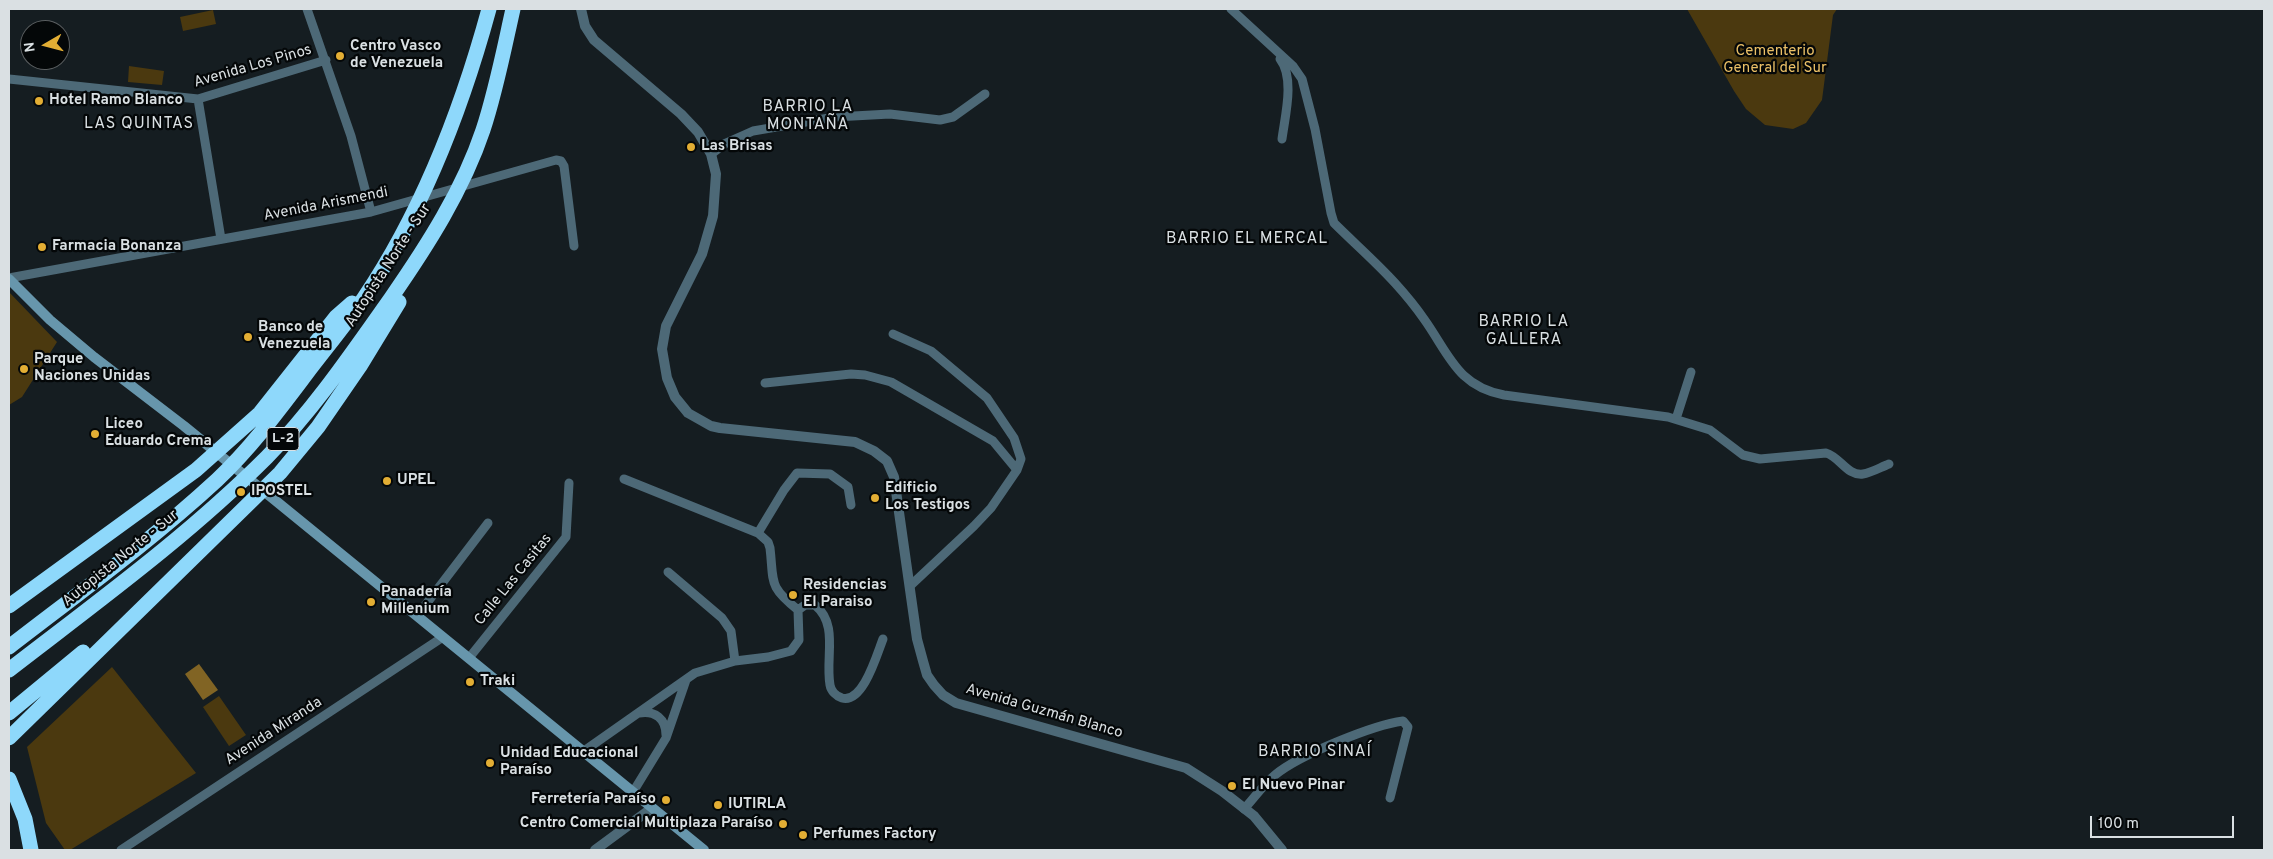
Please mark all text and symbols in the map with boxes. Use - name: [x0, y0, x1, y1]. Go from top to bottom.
- north arrow: [20, 20, 70, 70]
- place label: Centro Vasco de Venezuela: [350, 38, 443, 73]
- text: N: [22, 41, 40, 53]
- street label: Avenida Los Pinos: [192, 42, 314, 92]
- park label: Cementerio General del Sur: [1723, 43, 1827, 78]
- marker: Centro Vasco de Venezuela: [334, 50, 346, 62]
- place label: Hotel Ramo Blanco: [49, 92, 183, 110]
- marker: Hotel Ramo Blanco: [33, 95, 45, 107]
- district label: BARRIO LA MONTAÑA: [761, 98, 855, 136]
- district label: LAS QUINTAS: [83, 115, 195, 135]
- place label: Las Brisas: [701, 138, 773, 156]
- marker: Las Brisas: [685, 141, 697, 153]
- street label: Avenida Arismendi: [262, 184, 390, 226]
- street label: Autopista Norte - Sur: [342, 201, 436, 331]
- district label: BARRIO EL MERCAL: [1164, 230, 1330, 250]
- place label: Farmacia Bonanza: [52, 238, 181, 256]
- marker: Farmacia Bonanza: [36, 241, 48, 253]
- district label: BARRIO LA GALLERA: [1477, 313, 1571, 351]
- place label: Banco de Venezuela: [258, 319, 330, 354]
- marker: Banco de Venezuela: [242, 331, 254, 343]
- place label: Parque Naciones Unidas: [34, 351, 150, 386]
- marker: Parque Naciones Unidas: [18, 363, 30, 375]
- place label: Liceo Eduardo Crema: [105, 416, 212, 451]
- marker: Liceo Eduardo Crema: [89, 428, 101, 440]
- road number: L-2: [267, 428, 299, 450]
- place label: UPEL: [397, 472, 435, 490]
- marker: UPEL: [381, 475, 393, 487]
- place label: Edificio Los Testigos: [885, 480, 970, 515]
- place label: IPOSTEL: [251, 483, 312, 501]
- marker: IPOSTEL: [235, 486, 247, 498]
- marker: Edificio Los Testigos: [869, 492, 881, 504]
- street label: Autopista Norte - Sur: [60, 507, 182, 611]
- street label: Calle Las Casitas: [472, 531, 556, 629]
- place label: Residencias El Paraiso: [803, 577, 887, 612]
- place label: Panadería Millenium: [381, 584, 452, 619]
- marker: Residencias El Paraiso: [787, 589, 799, 601]
- marker: Panadería Millenium: [365, 596, 377, 608]
- place label: Traki: [480, 673, 515, 691]
- marker: Traki: [464, 676, 476, 688]
- street label: Avenida Guzmán Blanco: [963, 681, 1125, 743]
- street label: Avenida Miranda: [222, 694, 326, 770]
- district label: BARRIO SINAÍ: [1257, 743, 1373, 763]
- place label: Unidad Educacional Paraíso: [500, 745, 638, 780]
- marker: Unidad Educacional Paraíso: [484, 757, 496, 769]
- place label: El Nuevo Pinar: [1242, 777, 1345, 795]
- marker: El Nuevo Pinar: [1226, 780, 1238, 792]
- place label: Ferretería Paraíso: [531, 791, 656, 809]
- marker: Ferretería Paraíso: [660, 794, 672, 806]
- place label: IUTIRLA: [728, 796, 786, 814]
- marker: IUTIRLA: [712, 799, 724, 811]
- scale bar: [2093, 806, 2237, 838]
- place label: Centro Comercial Multiplaza Paraíso: [520, 815, 773, 833]
- text: 100 m: [2098, 815, 2139, 834]
- marker: Centro Comercial Multiplaza Paraíso: [777, 818, 789, 830]
- place label: Perfumes Factory: [813, 826, 937, 844]
- marker: Perfumes Factory: [797, 829, 809, 841]

